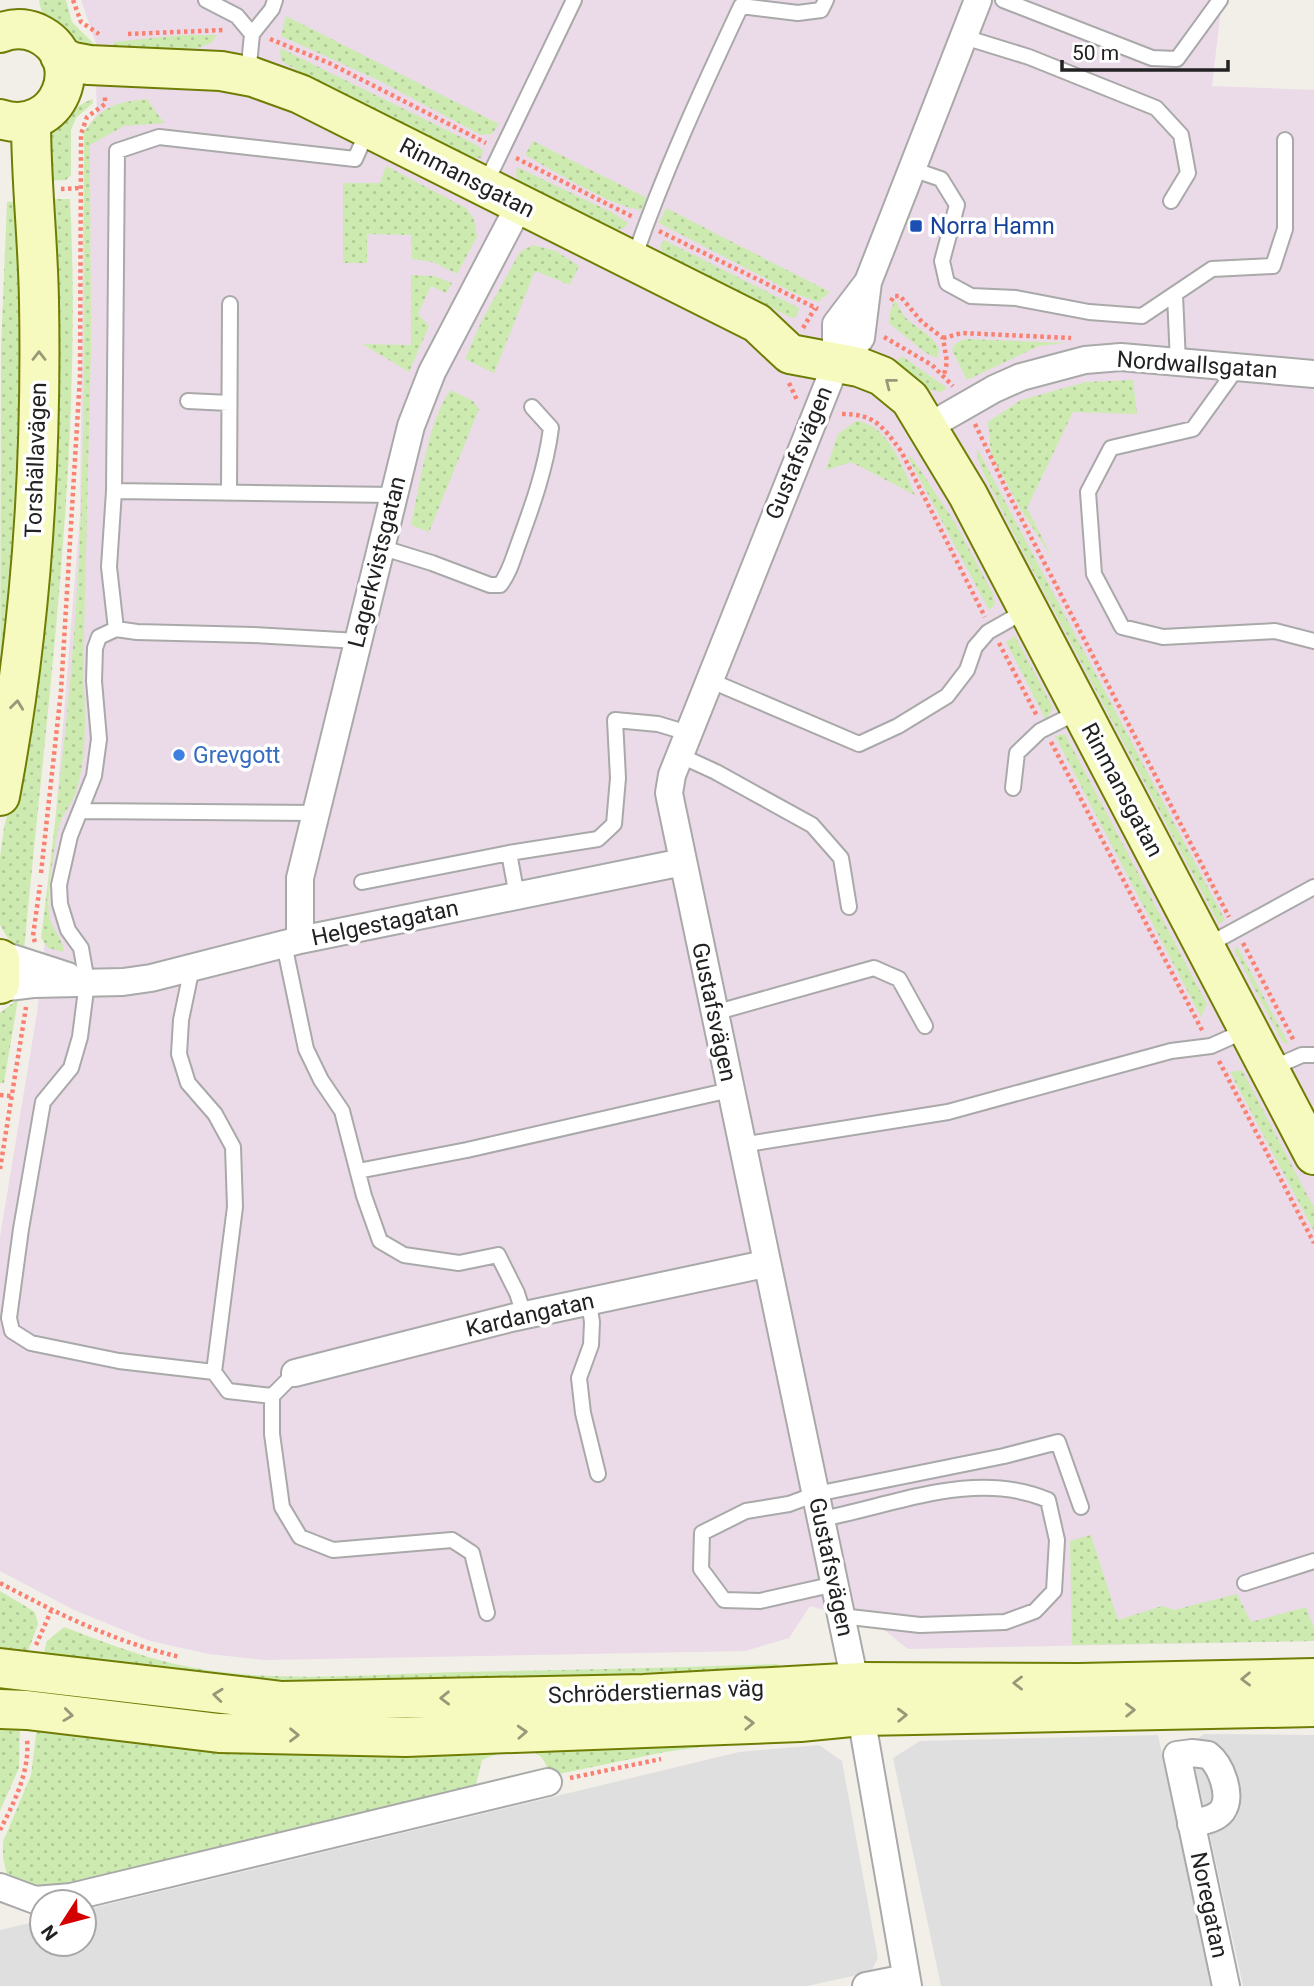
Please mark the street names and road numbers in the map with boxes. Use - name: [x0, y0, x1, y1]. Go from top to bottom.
- street label: Rinmansgatan: [395, 132, 539, 224]
- street label: Nordwallsgatan: [1116, 346, 1278, 384]
- street label: Torshällavägen: [20, 382, 52, 538]
- street label: Gustafsvägen: [760, 382, 838, 524]
- street label: Lagerkvistsgatan: [343, 474, 411, 650]
- street label: Rinmansgatan: [1075, 718, 1169, 862]
- street label: Helgestagatan: [309, 894, 461, 952]
- street label: Gustafsvägen: [686, 940, 742, 1084]
- street label: Kardangatan: [463, 1287, 597, 1343]
- street label: Gustafsvägen: [803, 1495, 859, 1639]
- street label: Schröderstiernas väg: [548, 1675, 764, 1709]
- street label: Noregatan: [1185, 1850, 1233, 1960]

